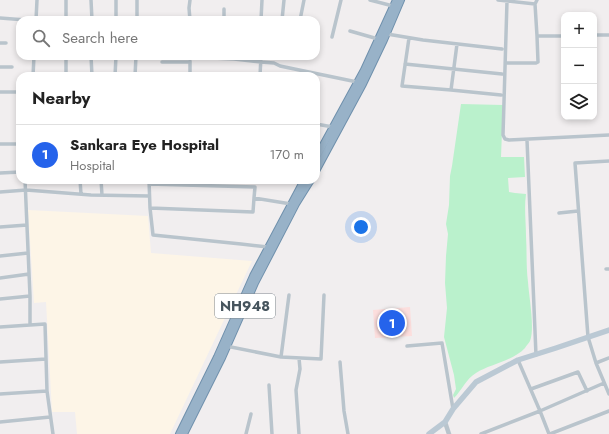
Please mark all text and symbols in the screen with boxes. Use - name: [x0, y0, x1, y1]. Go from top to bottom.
- map controls: [561, 12, 597, 120]
- button: +: [561, 12, 597, 48]
- search box: [16, 16, 320, 60]
- icon: search: [30, 27, 52, 49]
- text: Search here: [62, 27, 138, 49]
- button: −: [561, 48, 597, 84]
- button: layers: [561, 84, 597, 120]
- text: Nearby: [32, 86, 90, 110]
- text: Sankara Eye Hospital: [70, 134, 219, 156]
- text: 1: [42, 145, 48, 164]
- text: 170 m: [269, 145, 304, 164]
- text: Hospital: [70, 156, 115, 175]
- your location: [351, 217, 371, 237]
- road number: NH948: [215, 294, 275, 318]
- pin: 1: [379, 308, 405, 338]

